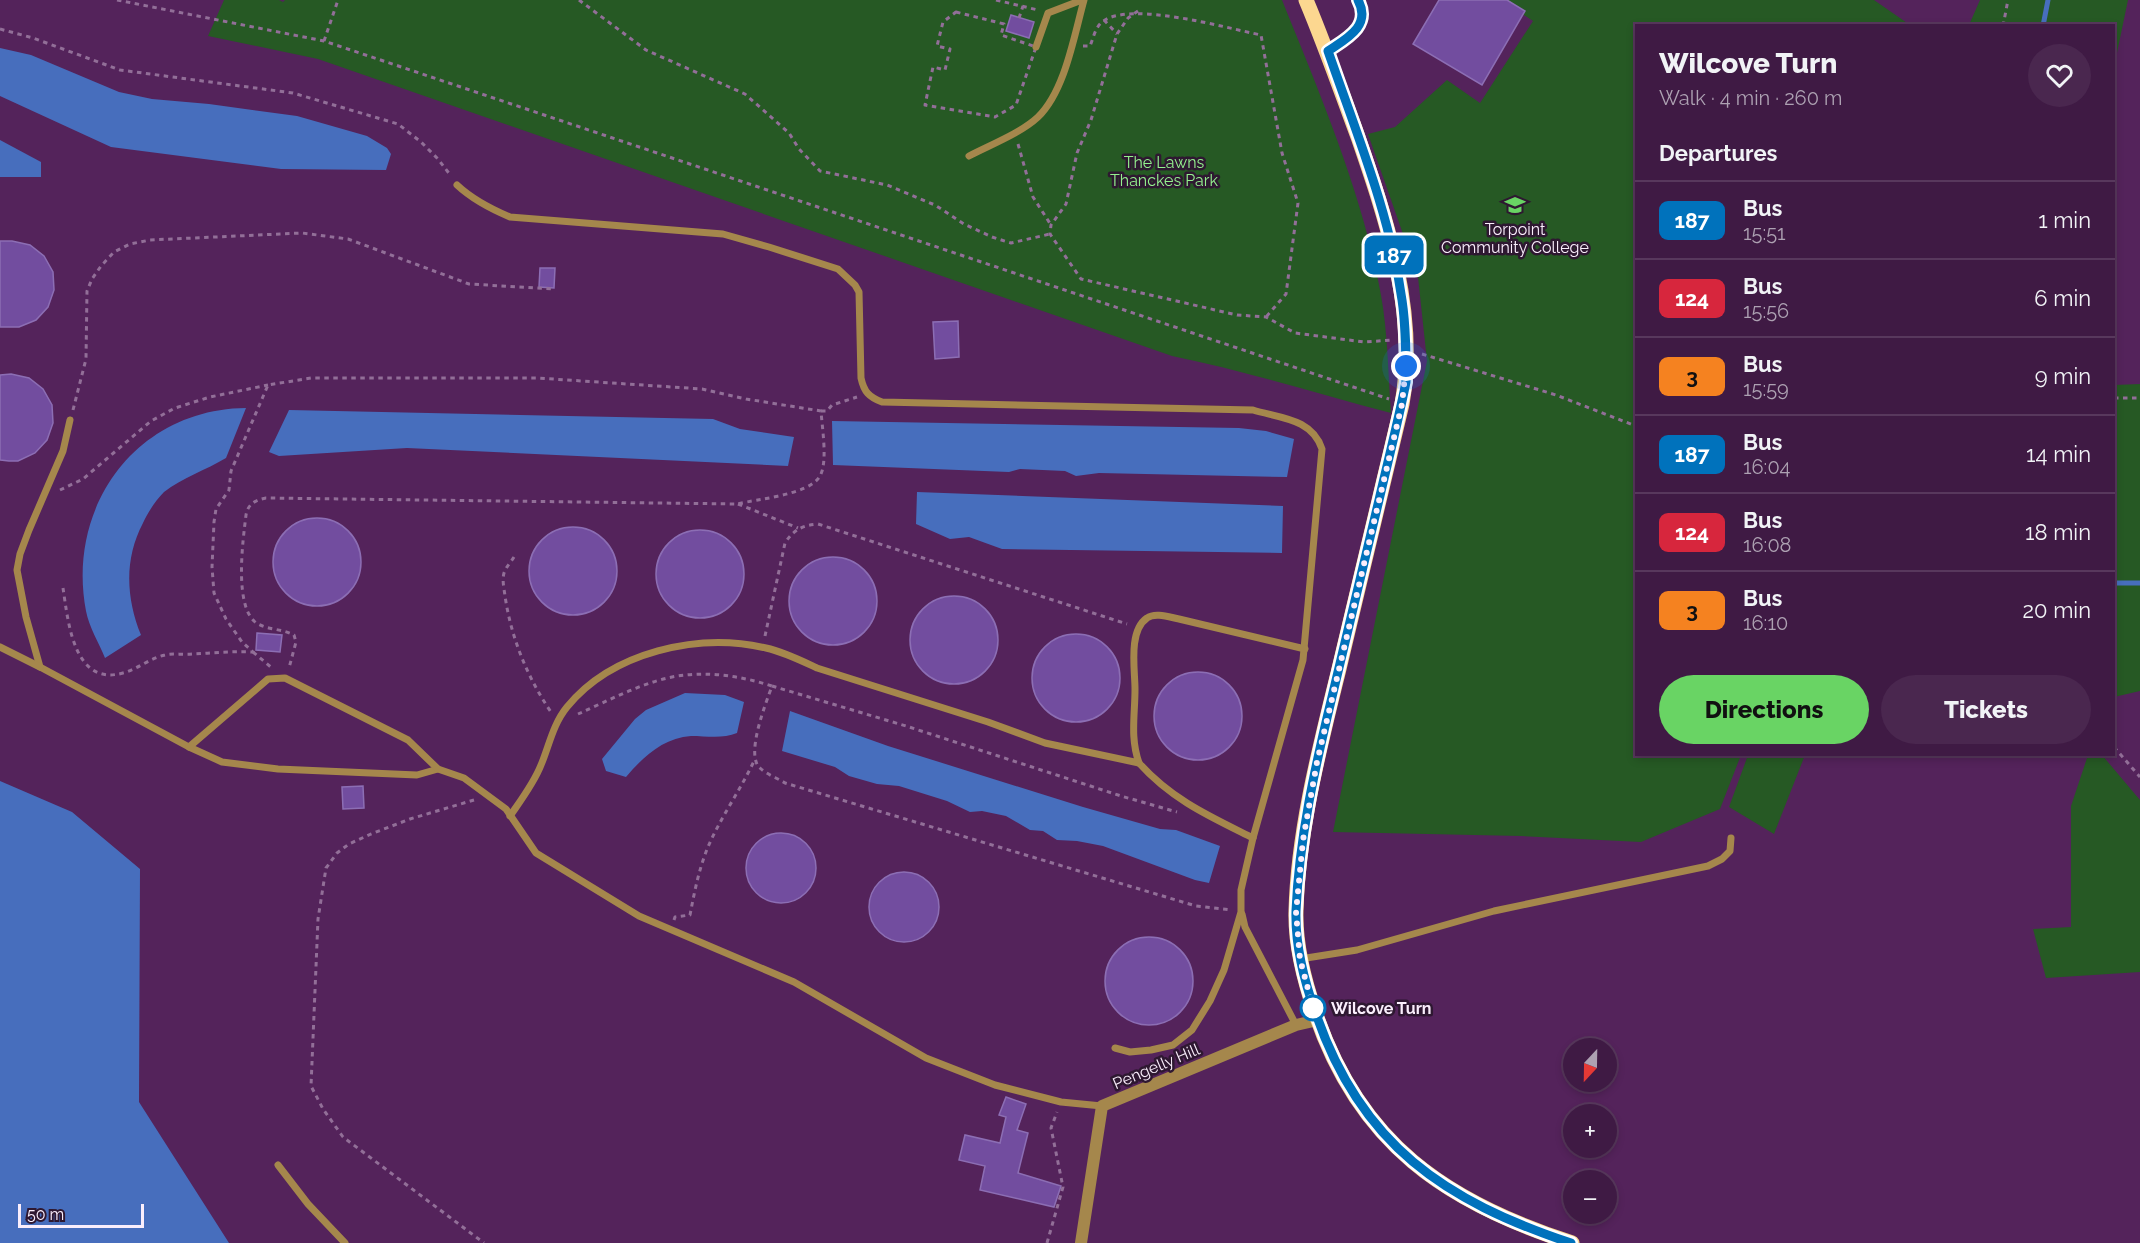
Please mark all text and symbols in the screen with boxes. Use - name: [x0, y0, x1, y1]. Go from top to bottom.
- button: heart: [2028, 44, 2091, 107]
- text: Wilcove Turn: [1659, 47, 1837, 80]
- text: Walk · 4 min · 260 m: [1659, 86, 1842, 110]
- text: Departures: [1659, 140, 1777, 166]
- park label: The Lawns Thanckes Park: [1110, 153, 1218, 190]
- school or university icon: Torpoint Community College: [1503, 193, 1527, 217]
- text: Bus: [1743, 195, 1782, 221]
- text: 1 min: [2038, 207, 2091, 233]
- text: 187: [1675, 208, 1709, 233]
- place label: Torpoint Community College: [1441, 220, 1589, 257]
- text: 15:51: [1743, 221, 1786, 245]
- line badge: 187: [1360, 236, 1428, 274]
- text: 187: [1377, 243, 1411, 268]
- text: Bus: [1743, 273, 1782, 299]
- text: 6 min: [2034, 285, 2091, 311]
- text: 124: [1675, 286, 1709, 311]
- text: 15:56: [1743, 299, 1789, 323]
- your location: [1391, 351, 1421, 381]
- text: Bus: [1743, 351, 1782, 377]
- text: 9 min: [2035, 363, 2091, 389]
- text: 3: [1686, 364, 1698, 389]
- text: 15:59: [1743, 377, 1789, 401]
- text: Bus: [1743, 429, 1782, 455]
- text: 14 min: [2026, 441, 2091, 467]
- text: 187: [1675, 442, 1709, 467]
- text: 16:04: [1743, 455, 1791, 479]
- text: Bus: [1743, 507, 1782, 533]
- text: 18 min: [2025, 519, 2091, 545]
- text: 124: [1675, 520, 1709, 545]
- text: 16:08: [1743, 533, 1791, 557]
- text: Bus: [1743, 585, 1782, 611]
- text: 20 min: [2023, 597, 2091, 623]
- text: 3: [1686, 598, 1698, 623]
- text: 16:10: [1743, 611, 1788, 635]
- button: Directions: [1659, 675, 1869, 744]
- button: Tickets: [1881, 675, 2091, 744]
- marker: Wilcove Turn: [1300, 995, 1326, 1021]
- place label: Wilcove Turn: [1331, 999, 1432, 1018]
- north arrow: [1563, 1038, 1617, 1092]
- map controls: [1563, 1038, 1617, 1224]
- street label: Pengelly Hill: [1110, 1039, 1203, 1093]
- button: +: [1563, 1104, 1617, 1158]
- button: −: [1563, 1170, 1617, 1224]
- scale bar: [18, 1201, 144, 1228]
- text: 50 m: [27, 1205, 64, 1224]

